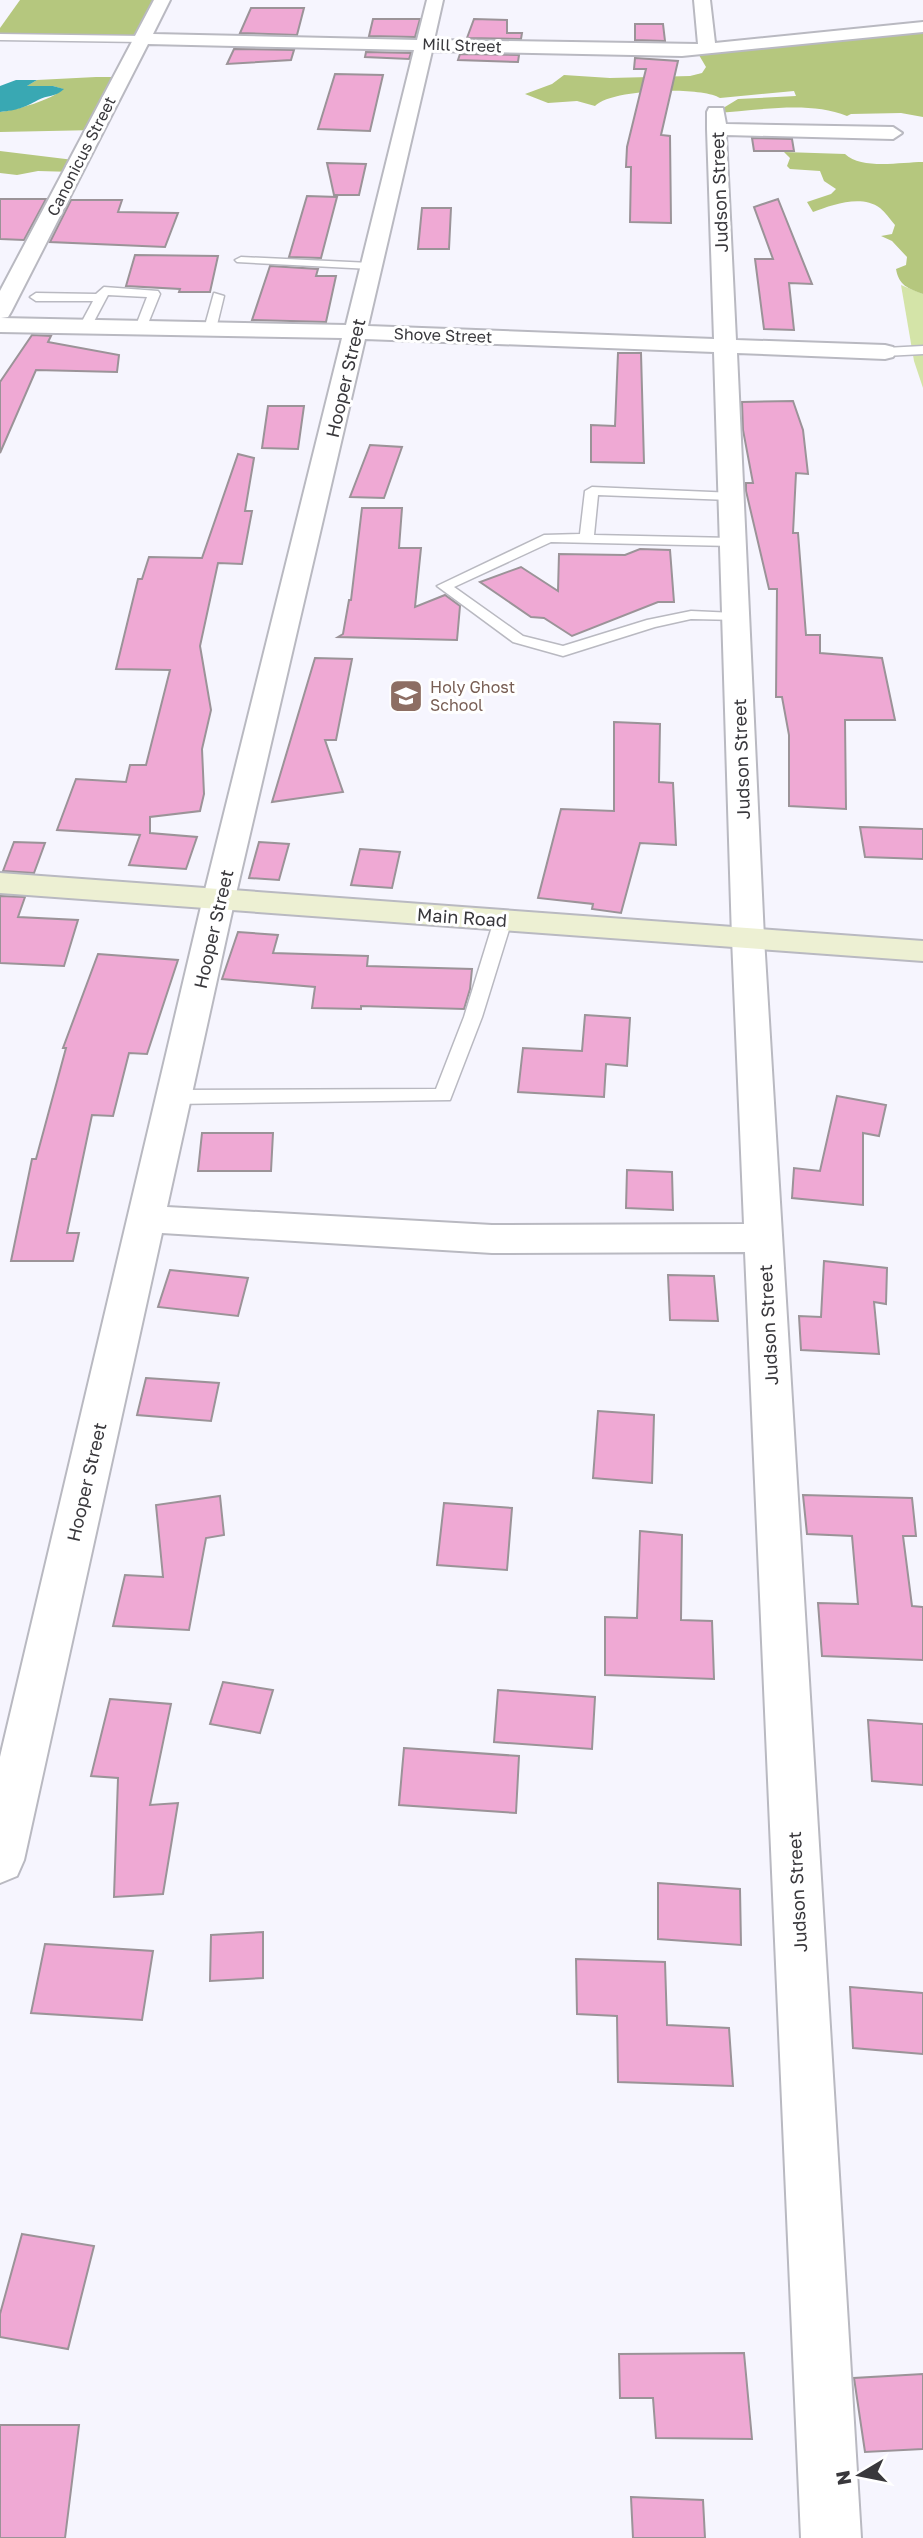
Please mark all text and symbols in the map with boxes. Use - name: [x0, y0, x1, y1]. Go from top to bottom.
- street label: Mill Street: [422, 34, 502, 56]
- street label: Canonicus Street: [42, 93, 120, 219]
- street label: Judson Street: [706, 131, 732, 253]
- street label: Hooper Street: [321, 316, 369, 440]
- street label: Shove Street: [393, 323, 493, 347]
- school or university icon: Holy Ghost School: [387, 677, 425, 715]
- place label: Holy Ghost School: [430, 677, 515, 715]
- street label: Judson Street: [728, 698, 754, 820]
- street label: Hooper Street: [189, 867, 237, 991]
- street label: Main Road: [416, 903, 508, 931]
- street label: Judson Street: [754, 1264, 782, 1386]
- street label: Hooper Street: [62, 1420, 110, 1544]
- street label: Judson Street: [783, 1831, 811, 1953]
- north arrow: [825, 2440, 895, 2510]
- text: N: [830, 2469, 855, 2487]

